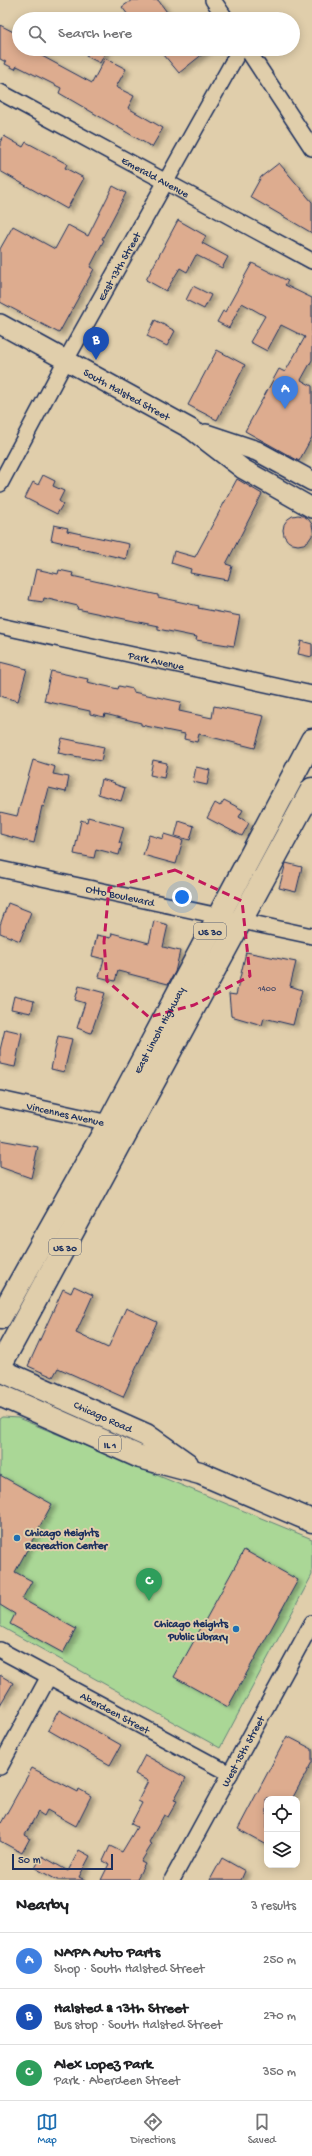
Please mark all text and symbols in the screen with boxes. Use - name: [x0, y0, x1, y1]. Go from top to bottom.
- search box: [12, 12, 300, 56]
- icon: search: [26, 23, 48, 45]
- text: Search here: [58, 25, 132, 43]
- street label: Emerald Avenue: [119, 155, 191, 201]
- street label: East 13th Street: [96, 229, 145, 304]
- pin: B: [83, 327, 109, 360]
- street label: South Halsted Street: [81, 367, 173, 425]
- pin: A: [272, 376, 298, 409]
- street label: Park Avenue: [126, 650, 185, 674]
- street label: Otto Boulevard: [84, 884, 157, 910]
- your location: [172, 887, 192, 907]
- road number: US 30: [194, 923, 226, 939]
- house number: 1400: [257, 984, 276, 995]
- street label: East Lincoln Highway: [132, 985, 188, 1076]
- street label: Vincennes Avenue: [24, 1101, 105, 1130]
- road number: US 30: [49, 1239, 81, 1255]
- street label: Chicago Road: [71, 1400, 135, 1437]
- road number: IL 1: [99, 1436, 121, 1452]
- place label: Chicago Heights Recreation Center: [24, 1527, 108, 1553]
- marker: Chicago Heights Recreation Center: [12, 1533, 22, 1543]
- pin: C: [136, 1568, 162, 1601]
- place label: Chicago Heights Public Library: [153, 1618, 229, 1644]
- marker: Chicago Heights Public Library: [231, 1624, 241, 1634]
- street label: Aberdeen Street: [78, 1690, 152, 1738]
- street label: West 15th Street: [220, 1713, 269, 1789]
- map controls: [264, 1796, 300, 1868]
- button: locate: [264, 1796, 300, 1832]
- button: layers: [264, 1832, 300, 1868]
- scale bar: [12, 1852, 113, 1871]
- text: 50 m: [18, 1855, 40, 1867]
- text: Nearby: [16, 1896, 69, 1916]
- text: 3 results: [251, 1899, 296, 1914]
- text: NAPA Auto Parts: [54, 1944, 160, 1962]
- text: A: [25, 1953, 33, 1968]
- text: 250 m: [263, 1953, 296, 1968]
- text: Shop · South Halsted Street: [54, 1962, 204, 1977]
- text: Halsted & 13th Street: [54, 2000, 188, 2018]
- text: B: [26, 2009, 32, 2024]
- text: 270 m: [263, 2009, 296, 2024]
- text: Bus stop · South Halsted Street: [54, 2018, 222, 2033]
- text: Alex Lopez Park: [54, 2056, 153, 2074]
- text: C: [25, 2065, 33, 2080]
- text: 350 m: [263, 2065, 296, 2080]
- text: Park · Aberdeen Street: [54, 2074, 180, 2089]
- tab: Map: [36, 2111, 58, 2147]
- tab: Directions: [131, 2111, 175, 2147]
- tab: Saved: [248, 2111, 276, 2147]

